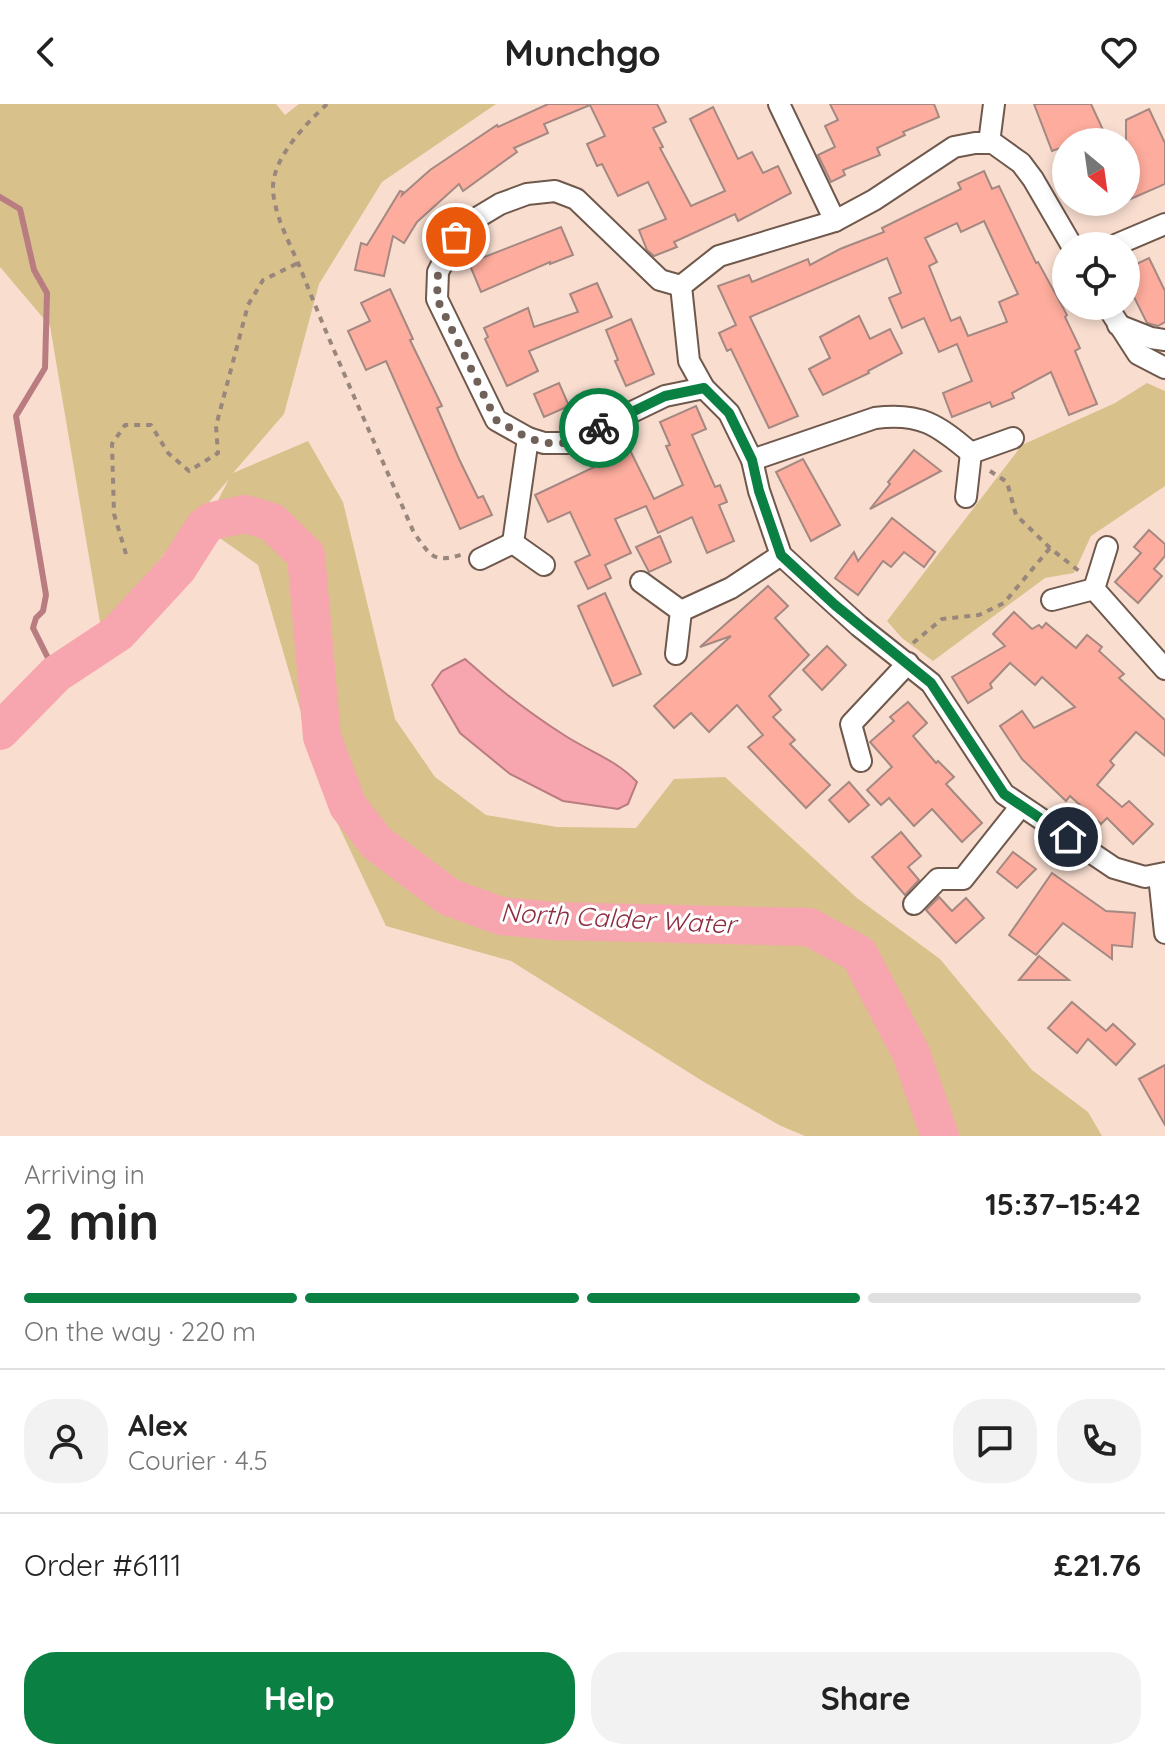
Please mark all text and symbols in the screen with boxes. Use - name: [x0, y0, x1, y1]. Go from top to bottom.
- icon: back: [24, 30, 68, 74]
- text: Munchgo: [504, 30, 661, 75]
- icon: heart: [1097, 30, 1141, 74]
- north arrow: [1052, 128, 1140, 216]
- map controls: [1052, 128, 1140, 320]
- pin: [422, 203, 490, 271]
- icon: bag: [434, 215, 478, 259]
- button: locate: [1052, 232, 1140, 320]
- courier: [559, 388, 639, 468]
- icon: bike: [577, 406, 621, 450]
- pin: [1034, 803, 1102, 871]
- icon: home: [1046, 815, 1090, 859]
- water label: North Calder Water: [500, 895, 739, 941]
- text: Arriving in: [24, 1158, 145, 1191]
- text: 15:37–15:42: [985, 1185, 1141, 1223]
- text: 2 min: [24, 1188, 159, 1253]
- text: On the way · 220 m: [24, 1315, 256, 1348]
- button: person: [24, 1399, 108, 1483]
- button: chat: [953, 1399, 1037, 1483]
- button: phone: [1057, 1399, 1141, 1483]
- text: Alex: [128, 1406, 187, 1444]
- text: Courier · 4.5: [128, 1444, 268, 1477]
- text: Order #6111: [24, 1546, 182, 1584]
- text: £21.76: [1054, 1546, 1141, 1584]
- button: Help: [24, 1652, 575, 1744]
- button: Share: [591, 1652, 1141, 1744]

